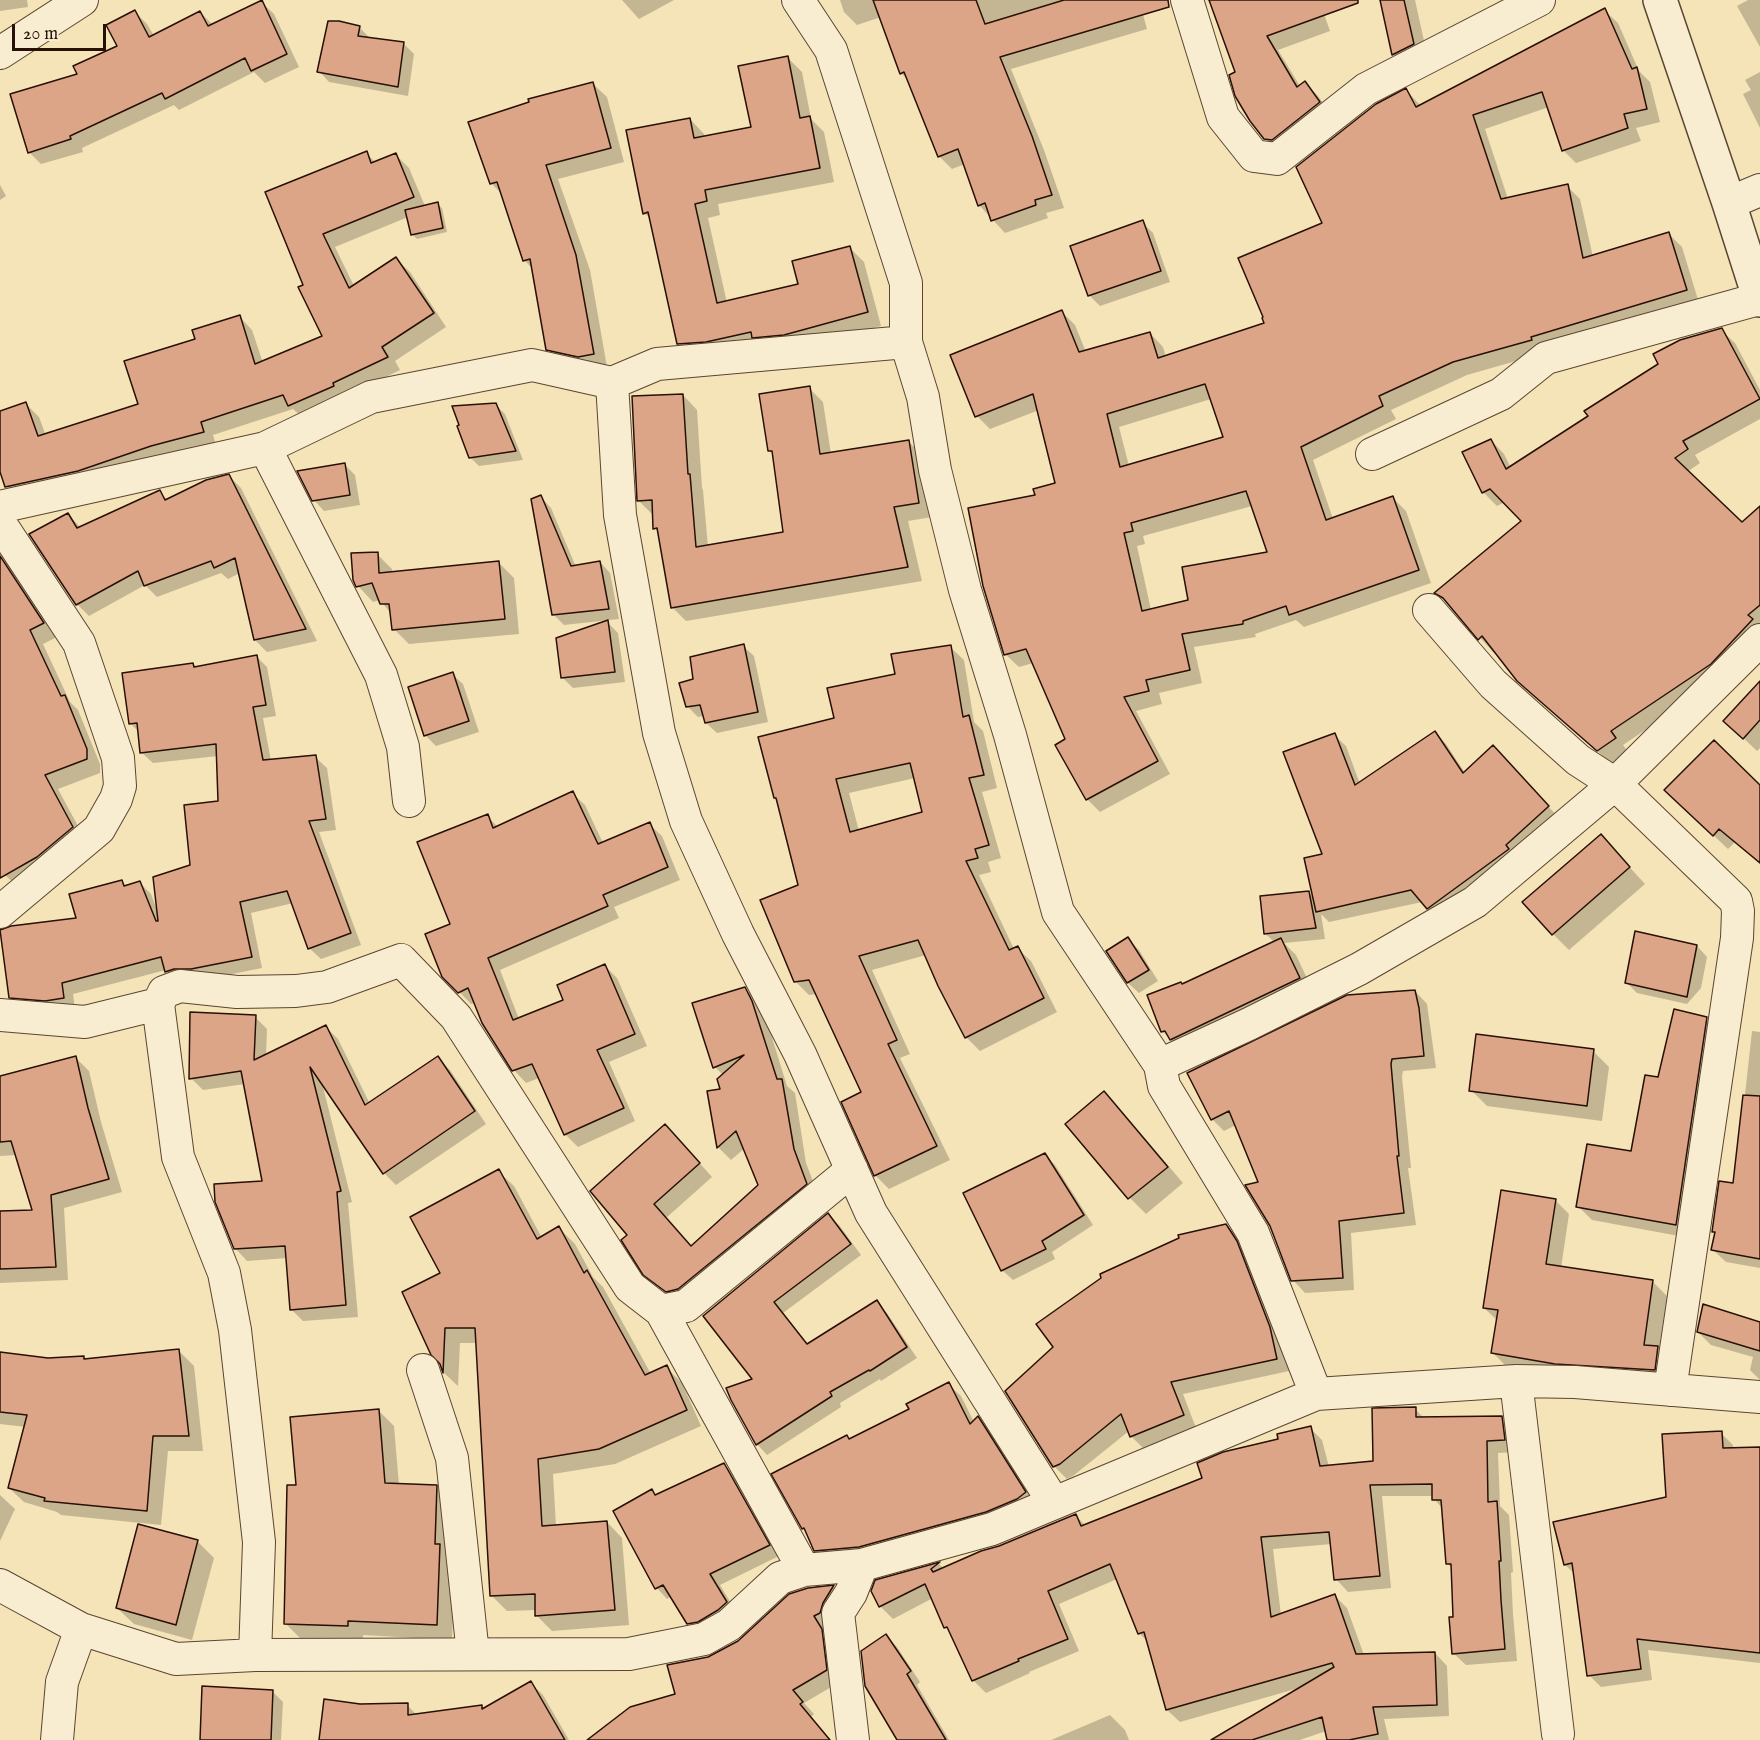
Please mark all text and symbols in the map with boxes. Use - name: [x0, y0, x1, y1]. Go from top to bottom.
- scale bar: [15, 12, 110, 50]
- text: 20 m: [23, 23, 58, 46]

